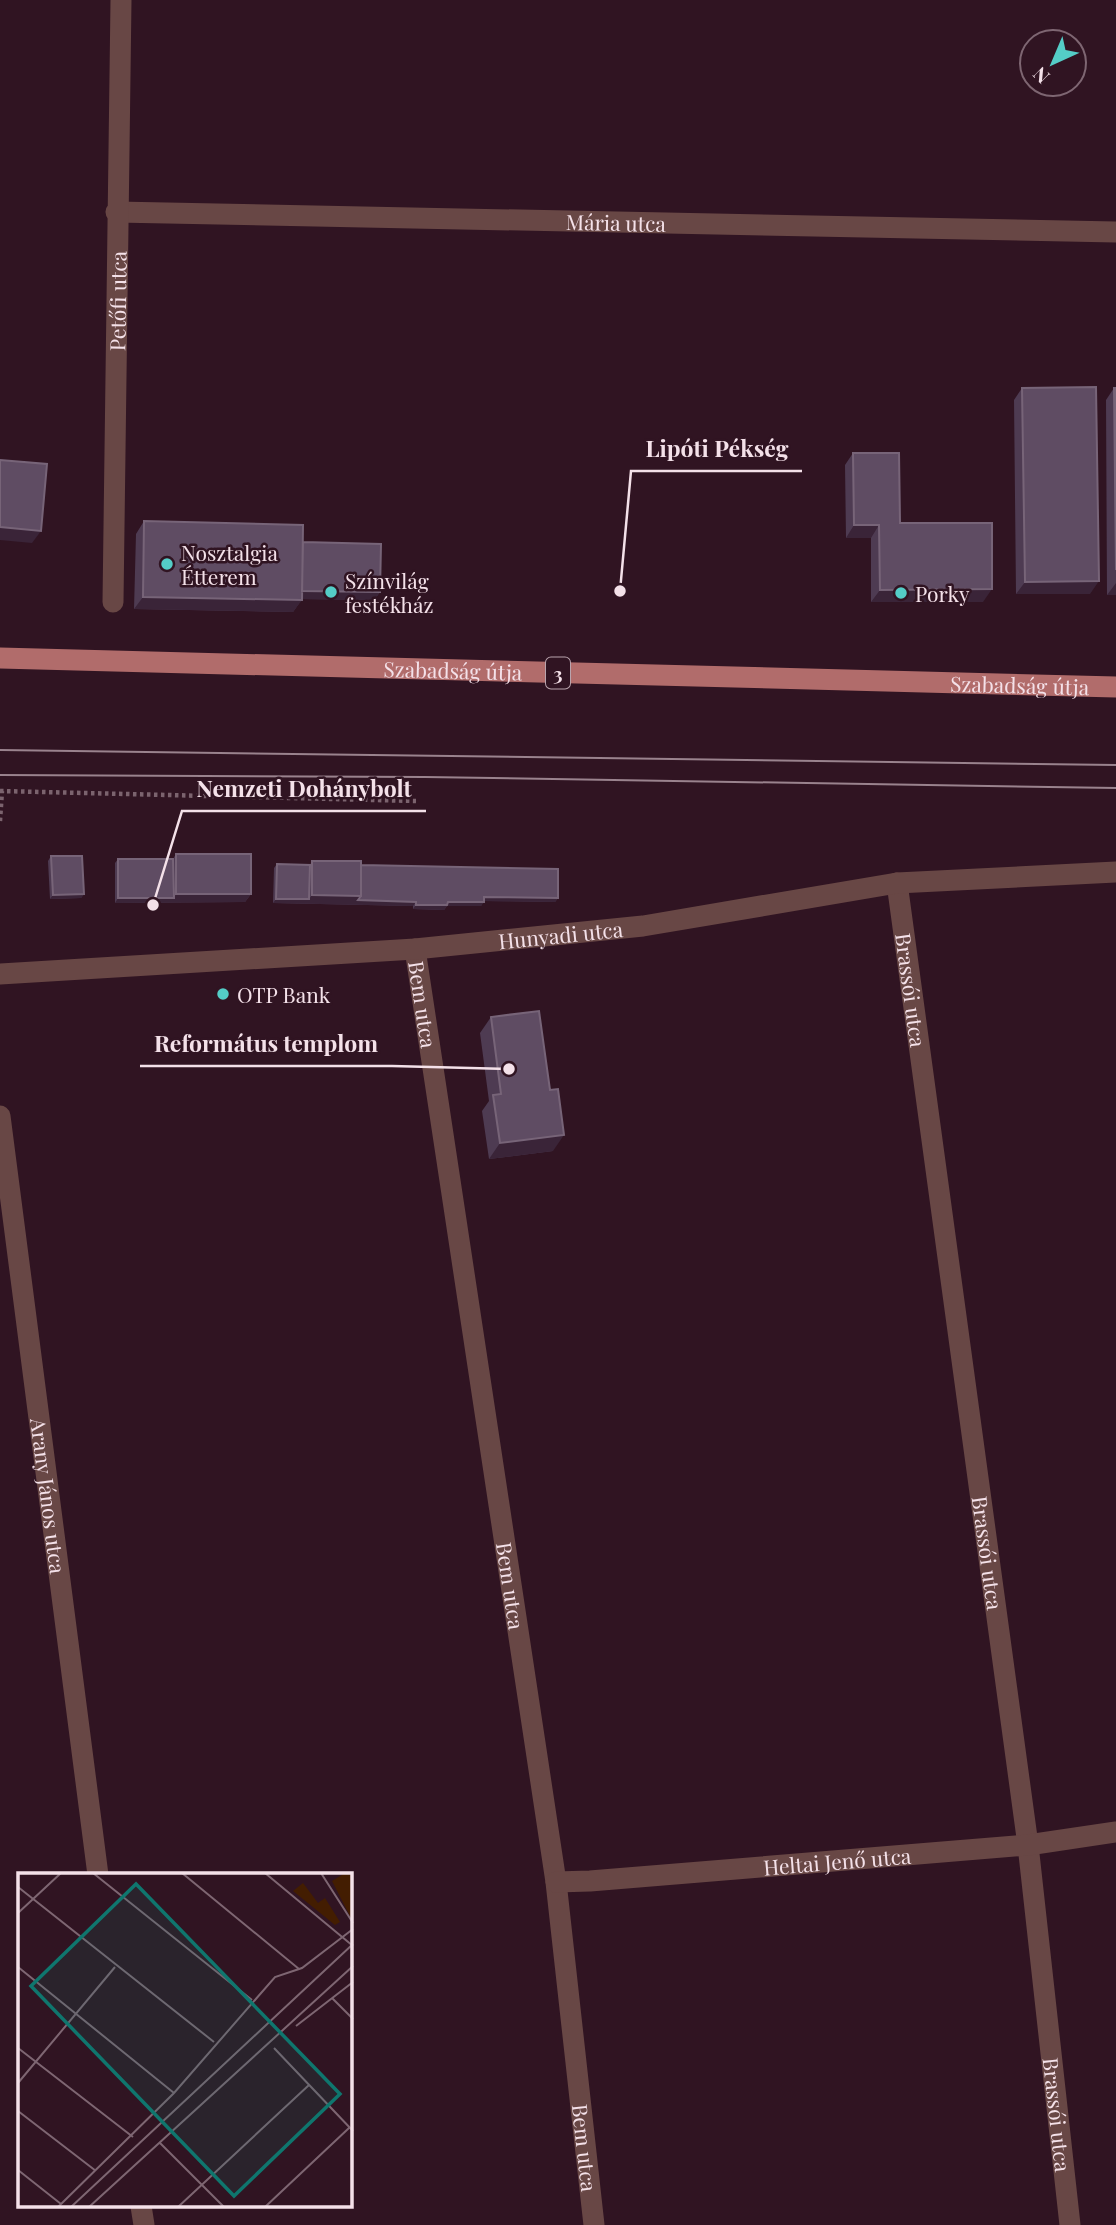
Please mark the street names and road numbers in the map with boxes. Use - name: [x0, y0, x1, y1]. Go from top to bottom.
- street label: Mária utca: [566, 207, 667, 237]
- street label: Petőfi utca: [102, 250, 132, 351]
- street label: Szabadság útja: [383, 654, 523, 686]
- road number: 3: [546, 658, 570, 688]
- street label: Szabadság útja: [950, 669, 1090, 700]
- street label: Hunyadi utca: [497, 914, 625, 955]
- street label: Brassói utca: [890, 931, 933, 1049]
- street label: Bem utca: [403, 959, 444, 1050]
- street label: Arany János utca: [25, 1415, 73, 1576]
- street label: Brassói utca: [967, 1494, 1010, 1612]
- street label: Bem utca: [491, 1540, 532, 1632]
- street label: Heltai Jenő utca: [762, 1841, 913, 1881]
- street label: Brassói utca: [1038, 2056, 1078, 2174]
- street label: Bem utca: [567, 2103, 604, 2194]

